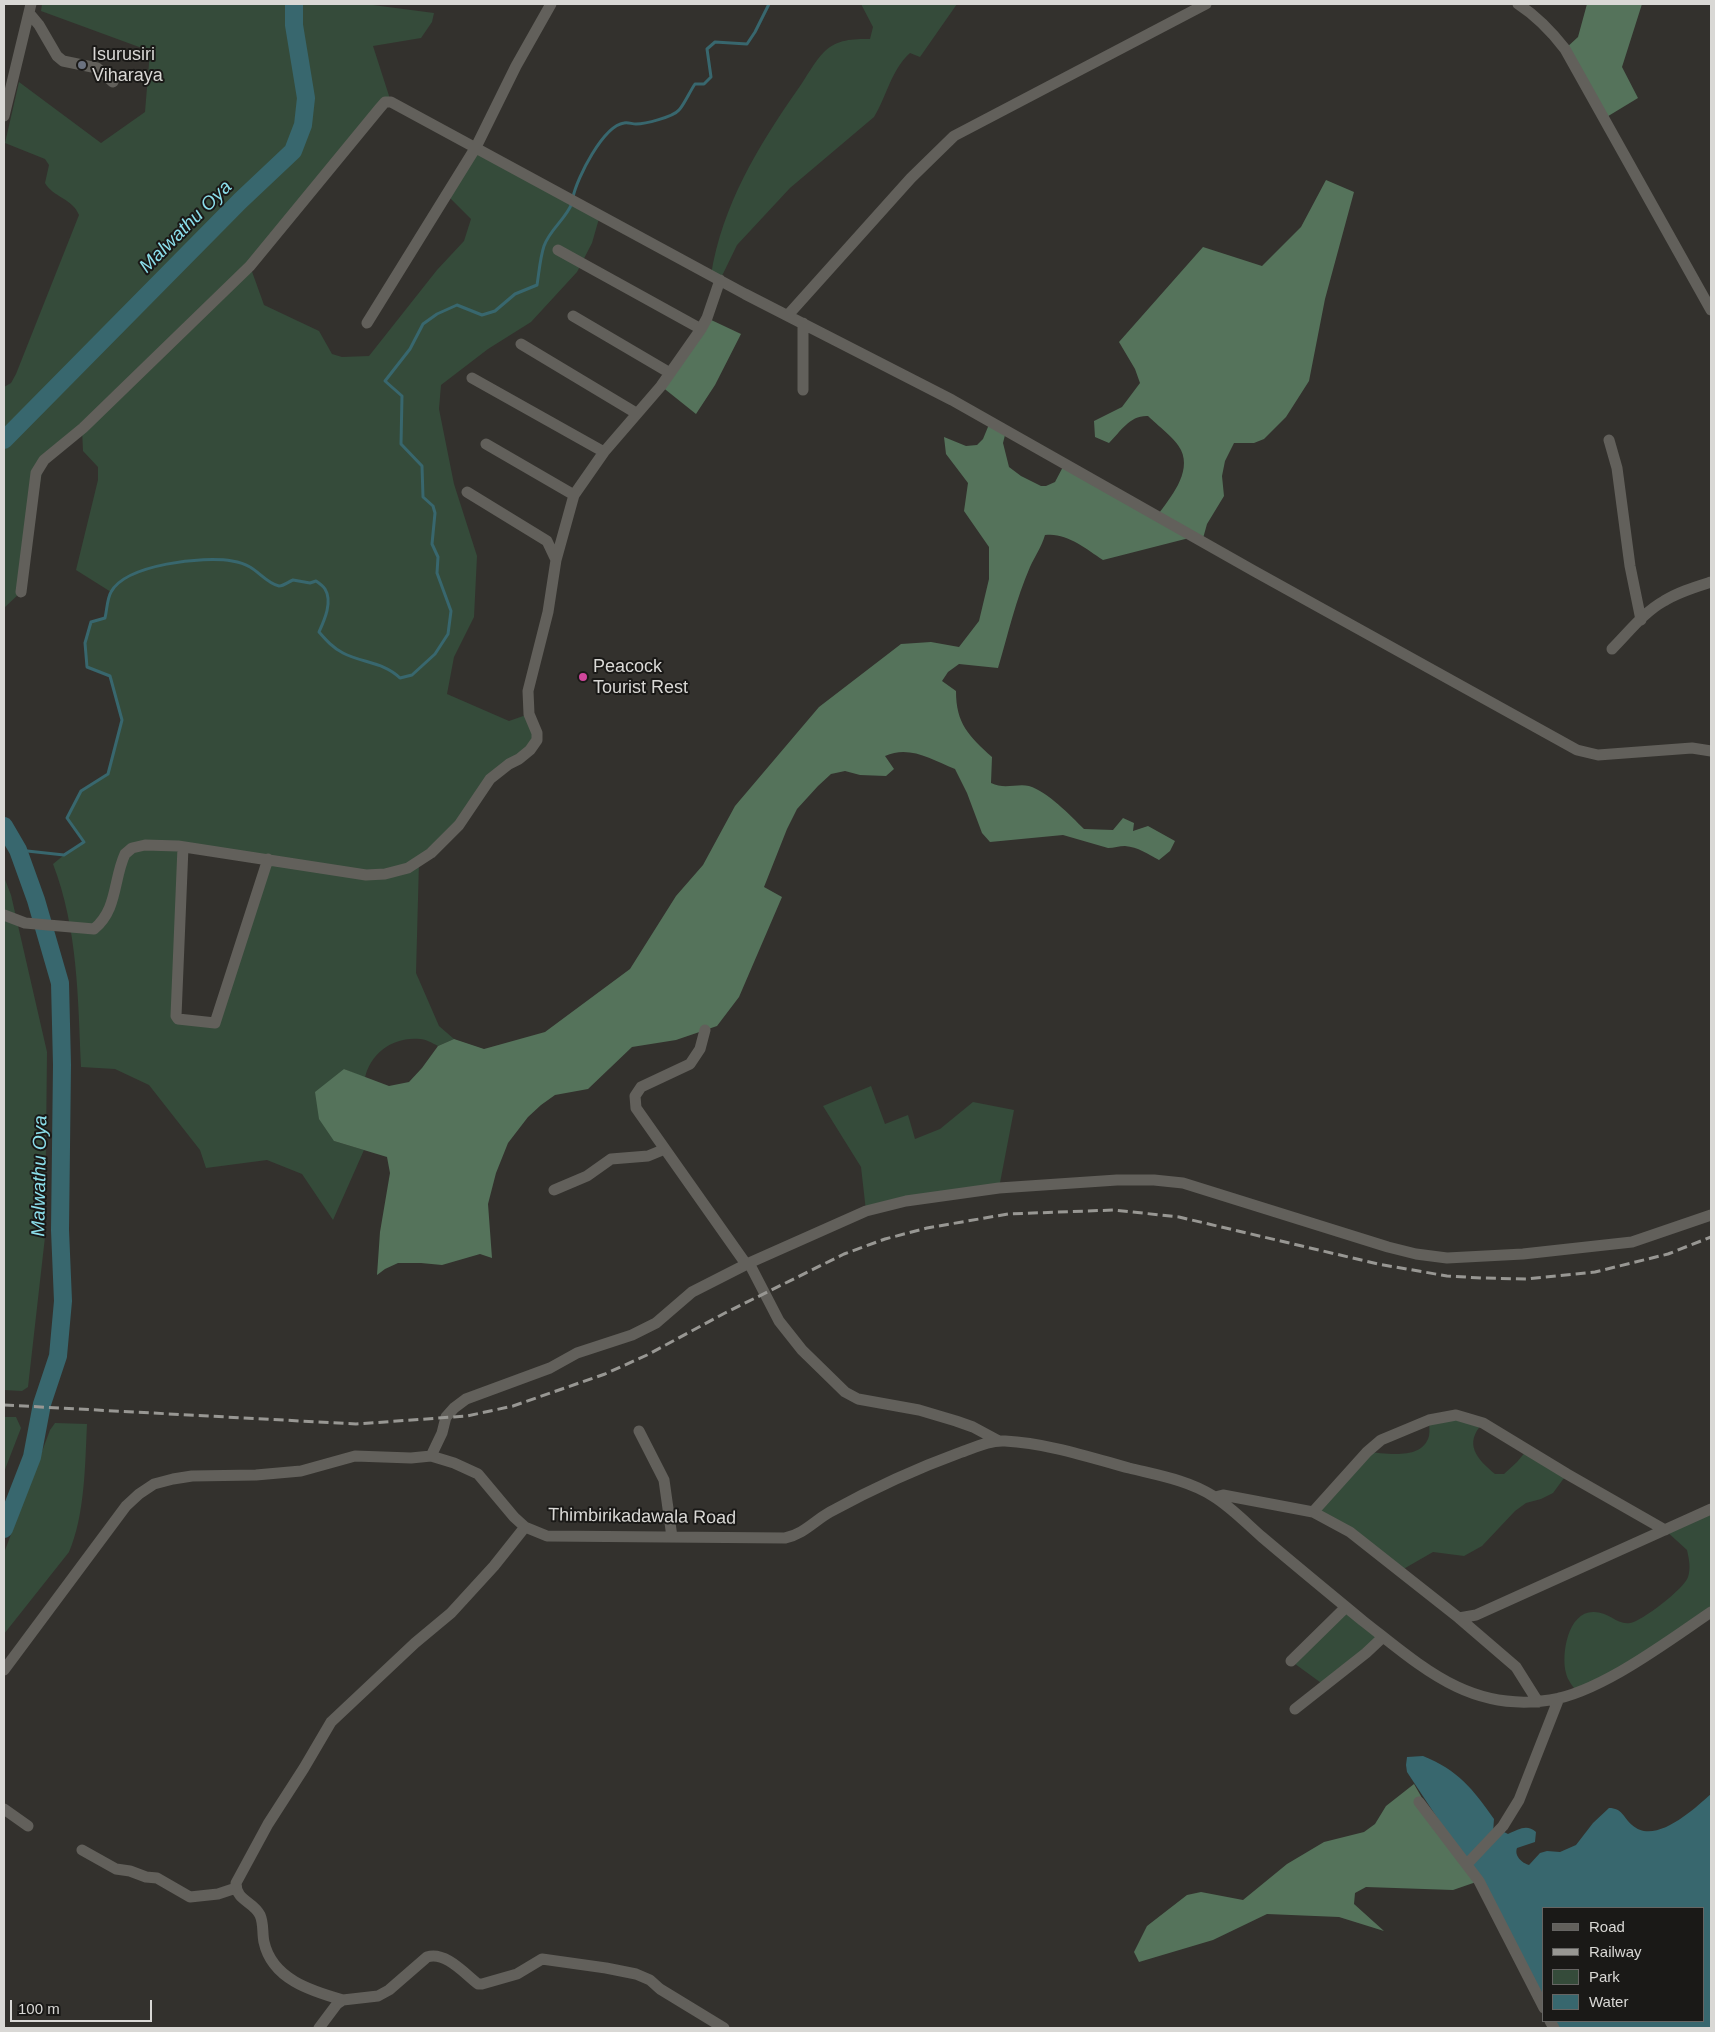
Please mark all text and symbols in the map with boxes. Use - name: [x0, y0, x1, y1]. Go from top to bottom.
- place label: Isurusiri Viharaya: [92, 44, 163, 86]
- marker: Isurusiri Viharaya: [76, 59, 88, 71]
- water label: Malwathu Oya: [135, 176, 237, 278]
- place label: Peacock Tourist Rest: [593, 656, 688, 699]
- marker: Peacock Tourist Rest: [577, 671, 589, 683]
- water label: Malwathu Oya: [28, 1115, 52, 1237]
- street label: Thimbirikadawala Road: [548, 1505, 736, 1529]
- legend: [1542, 1907, 1705, 2022]
- text: Road: [1589, 1918, 1625, 1935]
- text: Railway: [1589, 1943, 1642, 1960]
- text: Park: [1589, 1968, 1620, 1985]
- scale bar: [12, 1990, 155, 2022]
- text: Water: [1589, 1993, 1628, 2010]
- text: 100 m: [18, 2000, 60, 2017]

